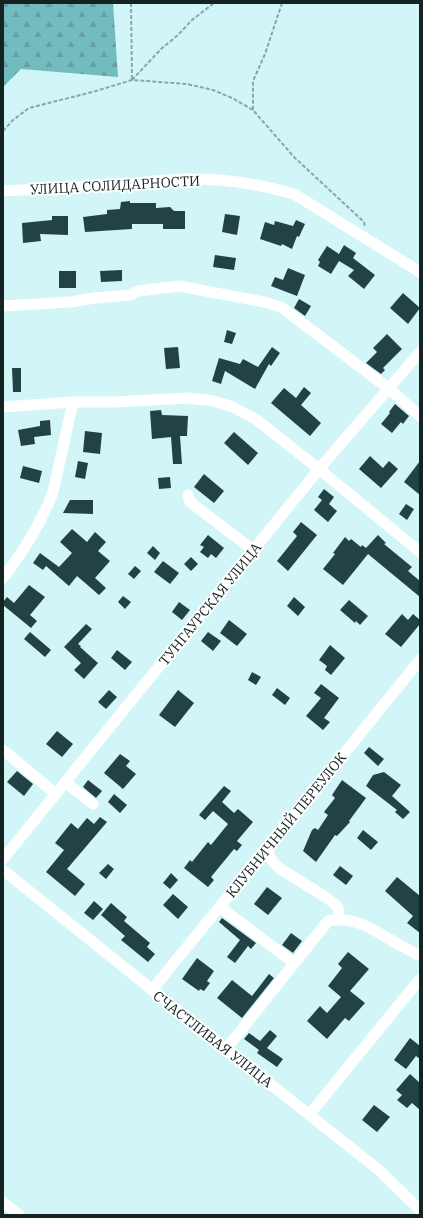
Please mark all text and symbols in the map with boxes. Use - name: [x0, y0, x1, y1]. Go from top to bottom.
- street label: УЛИЦА СОЛИДАРНОСТИ: [30, 172, 200, 198]
- street label: ТУНГАУРСКАЯ УЛИЦА: [155, 538, 265, 669]
- street label: КЛУБНИЧНЫЙ ПЕРЕУЛОК: [222, 748, 350, 901]
- street label: СЧАСТЛИВАЯ УЛИЦА: [150, 987, 277, 1092]

